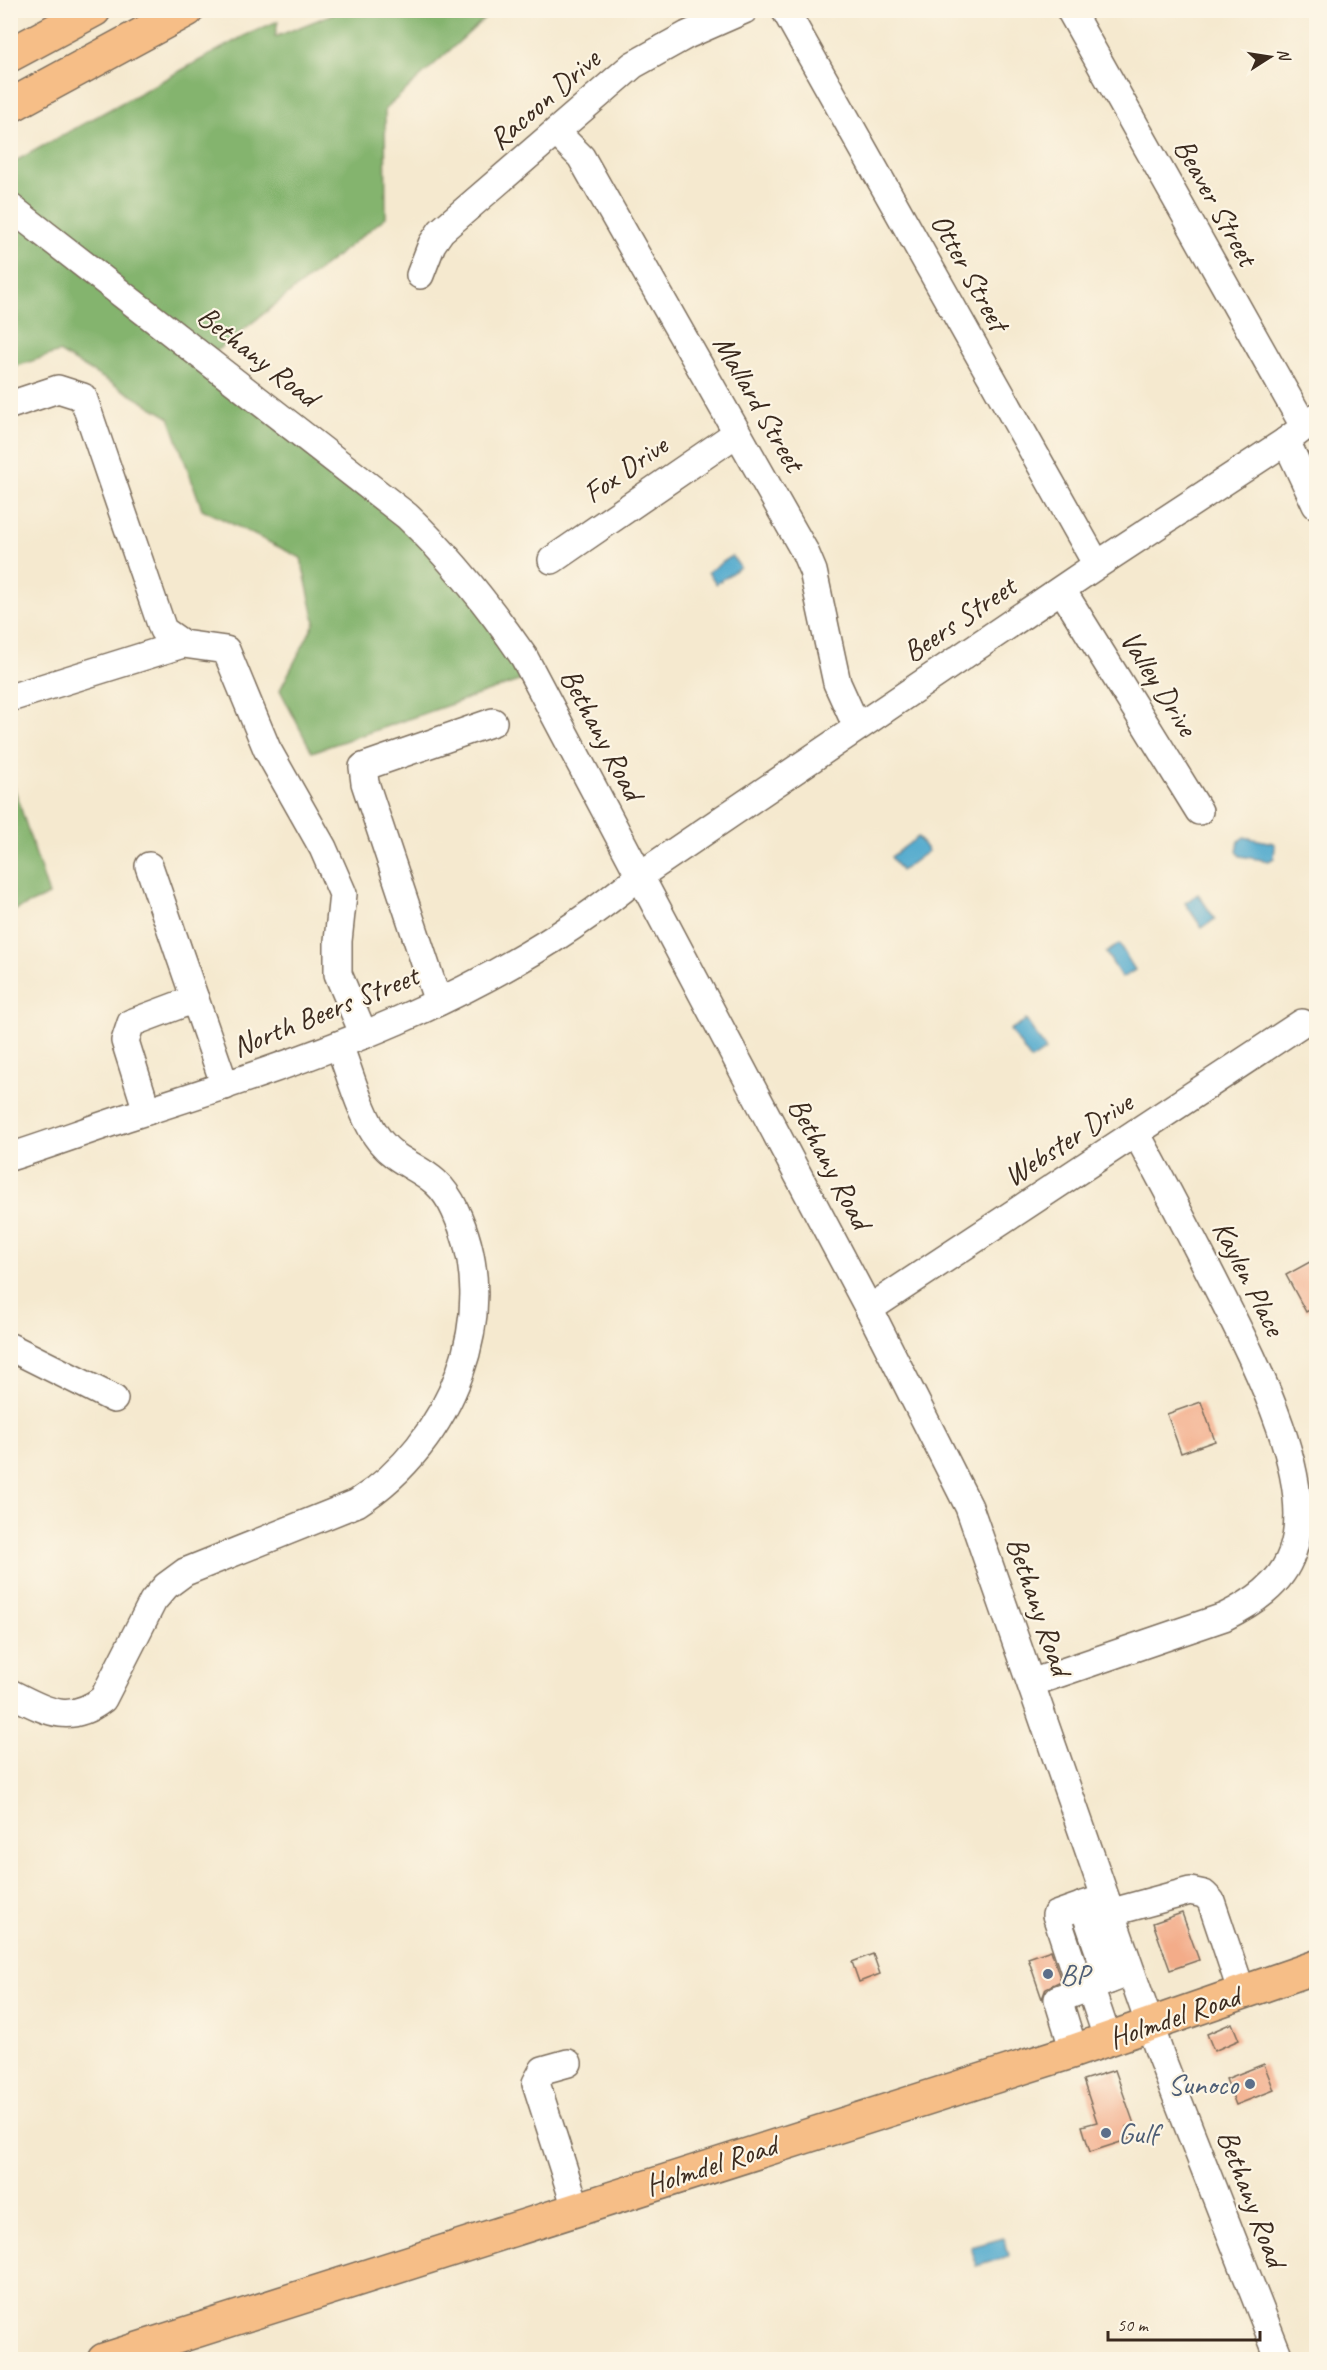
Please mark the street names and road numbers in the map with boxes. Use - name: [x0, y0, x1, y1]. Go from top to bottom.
- street label: Racoon Drive: [480, 39, 609, 158]
- street label: Beaver Street: [1165, 132, 1268, 275]
- street label: Otter Street: [922, 207, 1020, 341]
- street label: Bethany Road: [190, 297, 329, 418]
- street label: Mallard Street: [705, 328, 815, 481]
- street label: Fox Drive: [575, 425, 676, 512]
- street label: Beers Street: [895, 566, 1025, 671]
- street label: Valley Drive: [1112, 623, 1207, 745]
- street label: Bethany Road: [552, 662, 654, 810]
- street label: North Beers Street: [226, 955, 427, 1066]
- street label: Webster Drive: [996, 1082, 1141, 1195]
- street label: Bethany Road: [780, 1091, 882, 1239]
- street label: Kaylen Place: [1204, 1214, 1295, 1344]
- street label: Bethany Road: [998, 1532, 1082, 1684]
- street label: Holmdel Road: [1103, 1976, 1248, 2057]
- street label: Bethany Road: [1209, 2124, 1297, 2276]
- street label: Holmdel Road: [640, 2125, 786, 2204]

